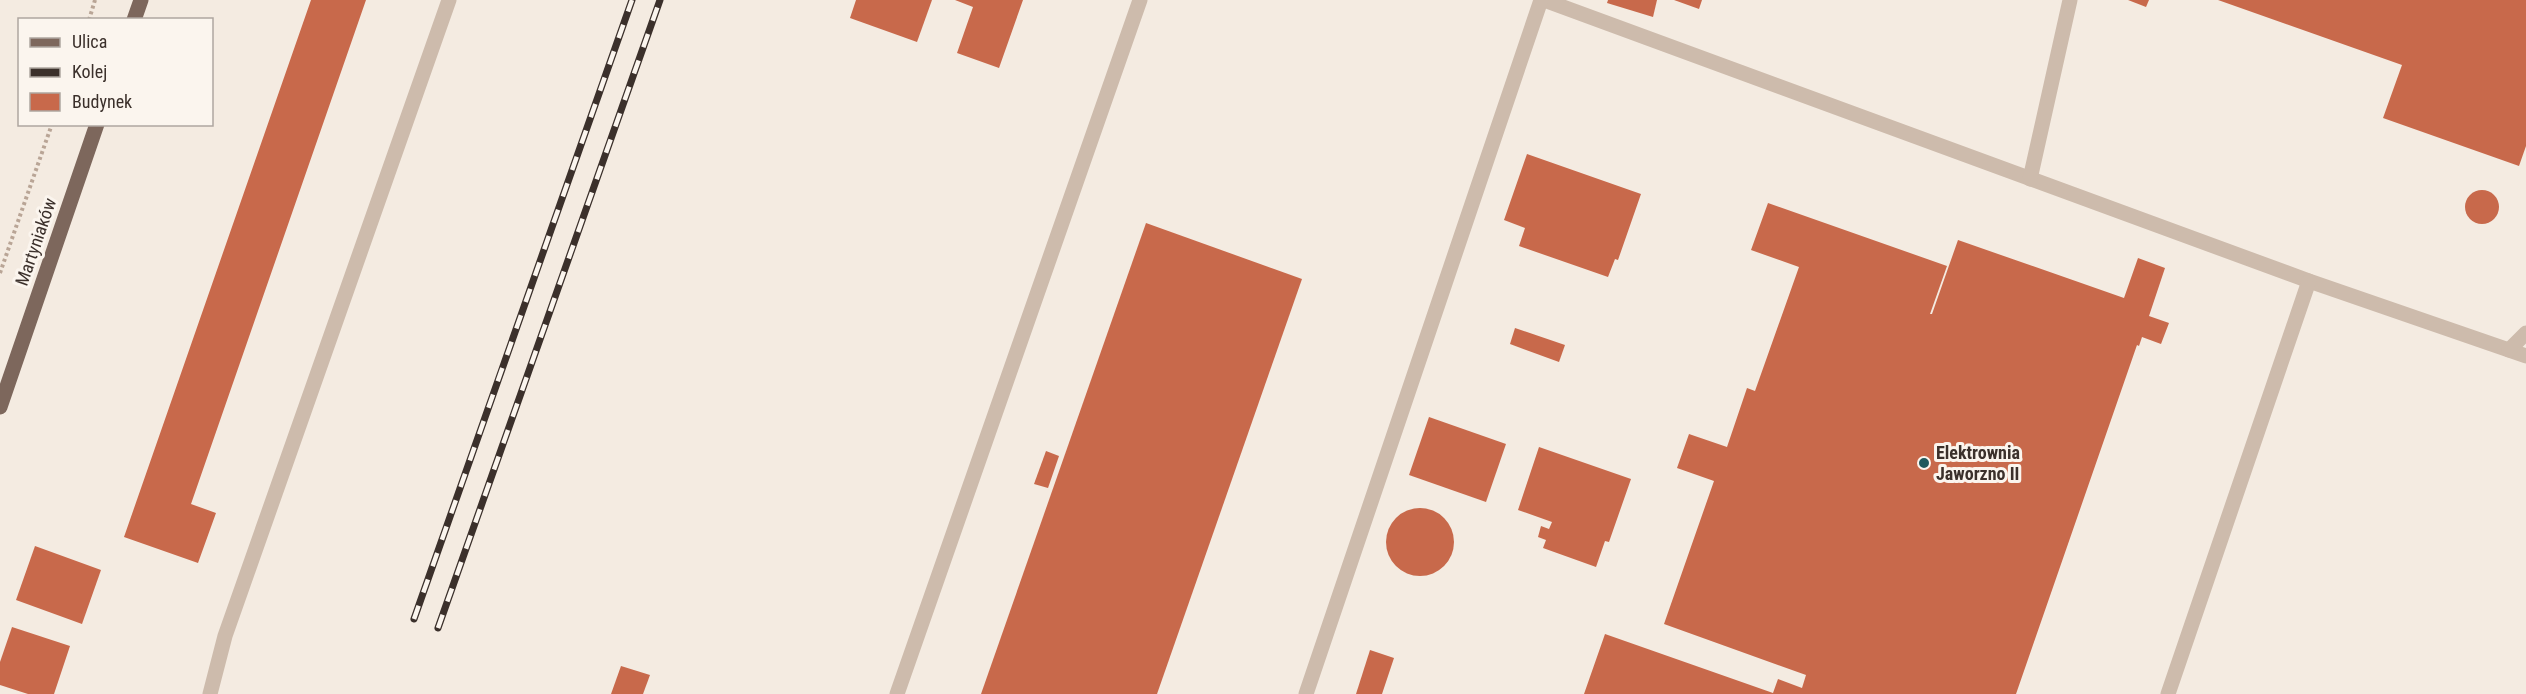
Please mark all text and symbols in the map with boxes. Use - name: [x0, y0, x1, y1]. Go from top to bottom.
- legend: [18, 18, 213, 126]
- text: Ulica: [72, 31, 107, 52]
- text: Kolej: [72, 61, 107, 82]
- text: Budynek: [72, 91, 132, 112]
- street label: Martyniaków: [11, 195, 60, 288]
- place label: Elektrownia Jaworzno II: [1936, 442, 2020, 484]
- marker: Elektrownia Jaworzno II: [1917, 456, 1931, 470]

